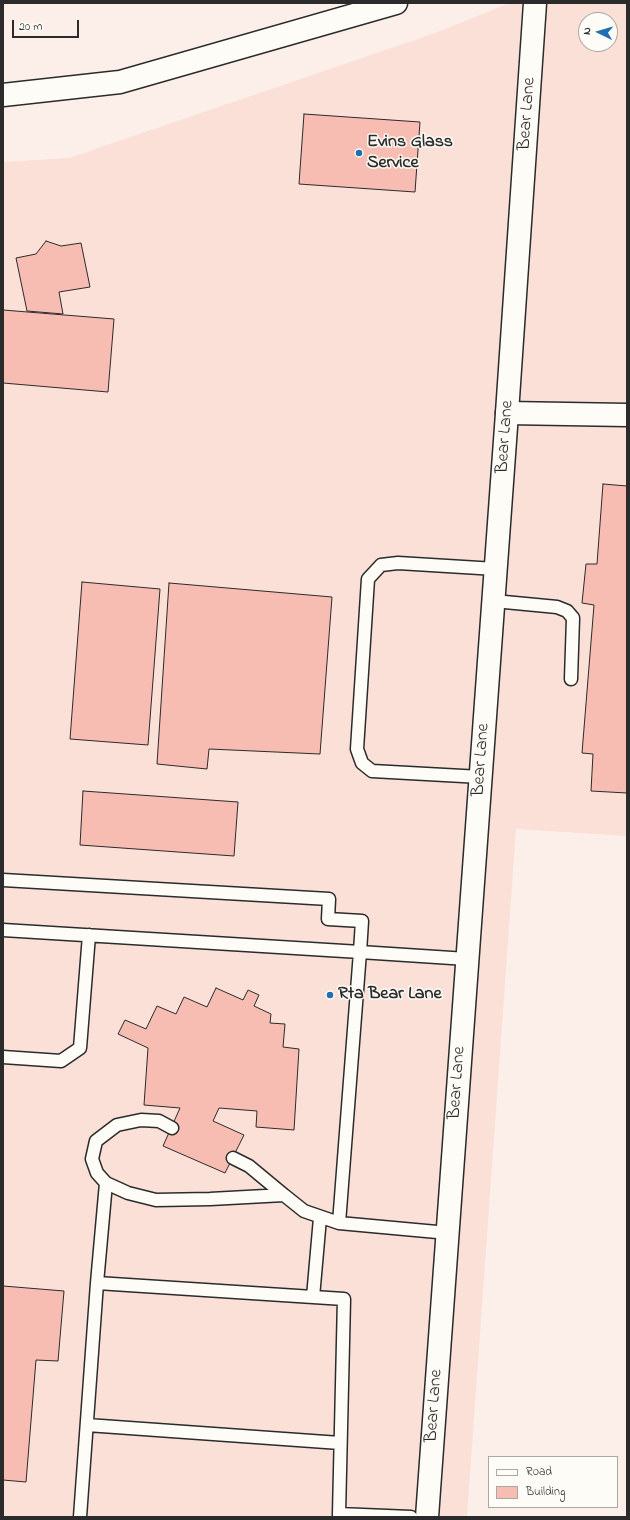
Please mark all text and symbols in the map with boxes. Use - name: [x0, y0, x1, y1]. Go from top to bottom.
- scale bar: [14, 12, 81, 38]
- north arrow: [578, 12, 618, 52]
- text: 20 m: [19, 18, 42, 36]
- text: N: [579, 27, 595, 35]
- street label: Bear Lane: [515, 77, 541, 151]
- place label: Evins Glass Service: [367, 132, 453, 174]
- marker: Evins Glass Service: [354, 148, 364, 158]
- street label: Bear Lane: [493, 400, 519, 474]
- street label: Bear Lane: [469, 723, 495, 797]
- place label: Rta Bear Lane: [338, 984, 442, 1006]
- marker: Rta Bear Lane: [325, 990, 335, 1000]
- street label: Bear Lane: [445, 1046, 471, 1120]
- street label: Bear Lane: [422, 1369, 448, 1443]
- legend: [488, 1456, 618, 1508]
- text: Road: [526, 1463, 552, 1481]
- text: Building: [526, 1483, 565, 1501]

